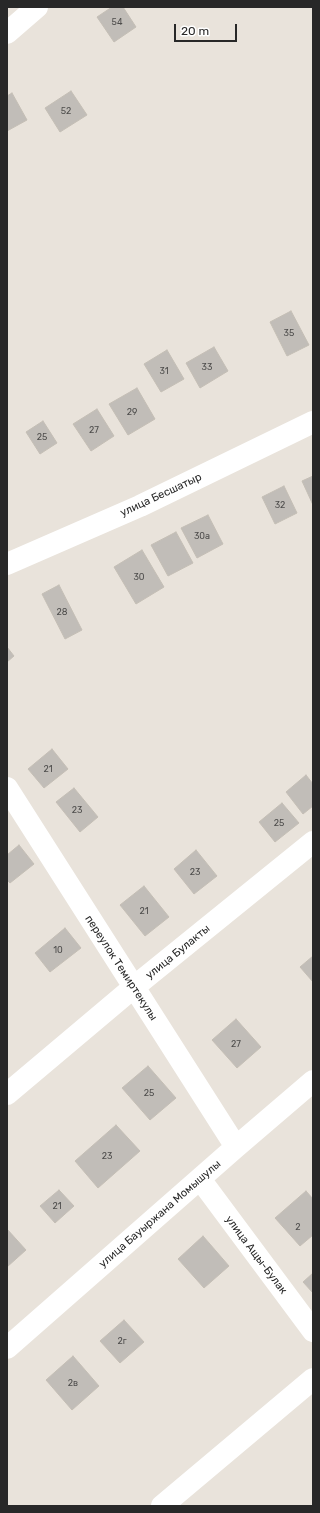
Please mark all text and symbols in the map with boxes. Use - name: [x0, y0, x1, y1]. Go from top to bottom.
- scale bar: [176, 16, 239, 42]
- house number: 54: [112, 17, 122, 27]
- text: 20 m: [181, 24, 209, 38]
- house number: 52: [61, 106, 71, 116]
- house number: 35: [284, 328, 294, 338]
- house number: 33: [202, 362, 212, 372]
- house number: 31: [159, 366, 169, 376]
- house number: 29: [127, 407, 137, 417]
- house number: 27: [89, 425, 99, 435]
- house number: 25: [37, 432, 47, 442]
- street label: улица Бесшатыр: [118, 470, 204, 520]
- house number: 32: [275, 500, 285, 510]
- house number: 30а: [194, 531, 210, 541]
- house number: 30: [133, 572, 145, 582]
- house number: 28: [56, 607, 68, 617]
- house number: 21: [43, 764, 53, 774]
- house number: 23: [72, 805, 82, 815]
- house number: 25: [274, 818, 284, 828]
- house number: 23: [190, 867, 200, 877]
- house number: 21: [139, 906, 149, 916]
- street label: переулок Темиртекулы: [82, 913, 160, 1023]
- street label: улица Булакты: [143, 922, 213, 982]
- house number: 10: [53, 945, 63, 955]
- house number: 27: [231, 1039, 241, 1049]
- house number: 25: [144, 1088, 154, 1098]
- house number: 23: [102, 1151, 112, 1161]
- street label: улица Бауыржана Момышулы: [96, 1158, 224, 1270]
- house number: 21: [52, 1201, 62, 1211]
- street label: улица Ащы-Булак: [222, 1213, 290, 1297]
- house number: 2: [295, 1222, 301, 1232]
- house number: 2г: [117, 1336, 127, 1346]
- house number: 2в: [68, 1378, 78, 1388]

